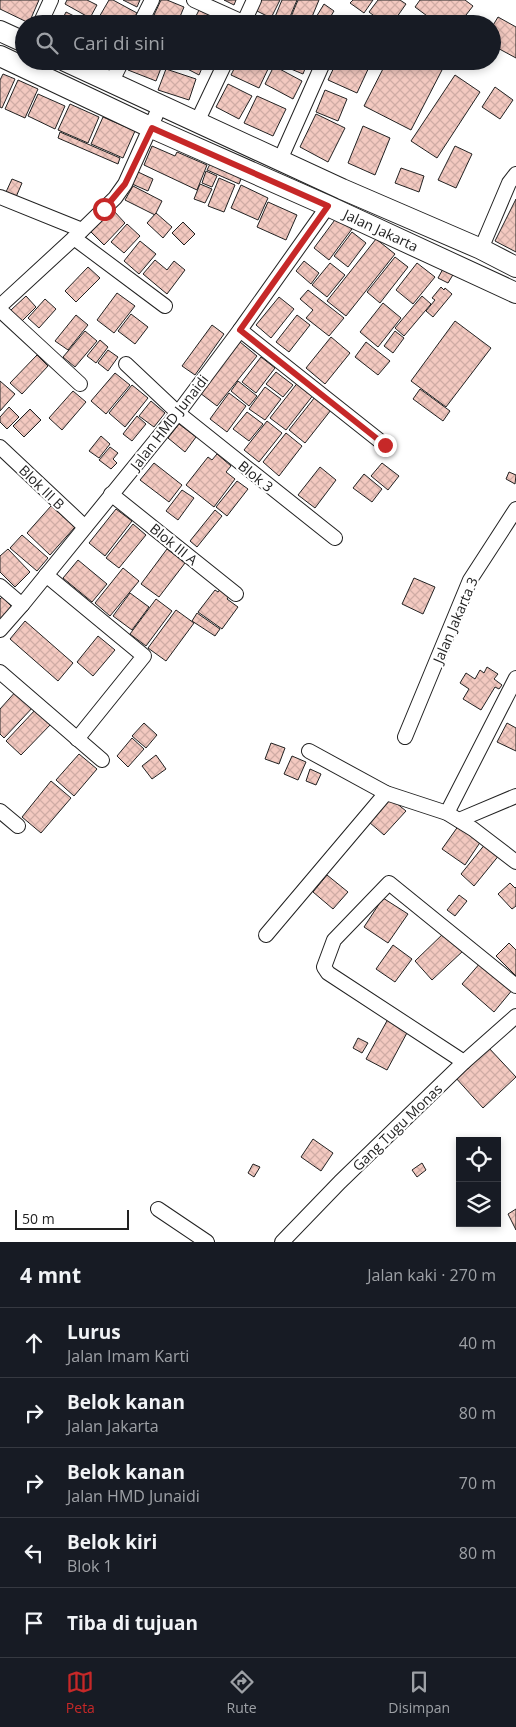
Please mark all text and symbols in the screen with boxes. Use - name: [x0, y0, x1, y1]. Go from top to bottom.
- search box: [15, 15, 501, 70]
- icon: search: [33, 29, 61, 57]
- text: Cari di sini: [73, 30, 165, 56]
- route start: [93, 198, 116, 221]
- street label: Jalan Jakarta: [339, 204, 421, 256]
- street label: Jalan HMD Junaidi: [125, 370, 212, 475]
- route end: [374, 434, 397, 457]
- street label: Blok 3: [234, 456, 278, 496]
- street label: Blok III B: [15, 461, 69, 513]
- street label: Blok III A: [146, 519, 202, 569]
- street label: Jalan Jakarta 3: [428, 574, 482, 668]
- street label: Gang Tugu Monas: [348, 1079, 446, 1175]
- map controls: [456, 1137, 501, 1227]
- button: locate: [456, 1137, 501, 1182]
- button: layers: [456, 1182, 501, 1227]
- scale bar: [15, 1207, 129, 1230]
- text: 50 m: [22, 1209, 55, 1228]
- text: 4 mnt: [20, 1261, 81, 1289]
- text: Jalan kaki · 270 m: [367, 1264, 496, 1286]
- text: Lurus: [67, 1319, 121, 1345]
- icon: ahead: [20, 1329, 48, 1357]
- text: 40 m: [459, 1332, 496, 1354]
- text: Jalan Imam Karti: [67, 1345, 189, 1367]
- text: Belok kanan: [67, 1389, 185, 1415]
- icon: right: [20, 1399, 48, 1427]
- text: 80 m: [459, 1402, 496, 1424]
- text: Jalan Jakarta: [67, 1415, 159, 1437]
- text: Belok kanan: [67, 1459, 185, 1485]
- icon: right: [20, 1469, 48, 1497]
- text: 70 m: [459, 1472, 496, 1494]
- text: Jalan HMD Junaidi: [67, 1485, 200, 1507]
- text: Belok kiri: [67, 1529, 157, 1555]
- icon: left: [20, 1539, 48, 1567]
- text: 80 m: [459, 1542, 496, 1564]
- text: Blok 1: [67, 1555, 113, 1577]
- icon: arrive: [20, 1609, 48, 1637]
- text: Tiba di tujuan: [67, 1610, 198, 1636]
- tab: Peta: [66, 1668, 95, 1717]
- tab: Rute: [227, 1668, 257, 1717]
- tab: Disimpan: [388, 1668, 450, 1717]

